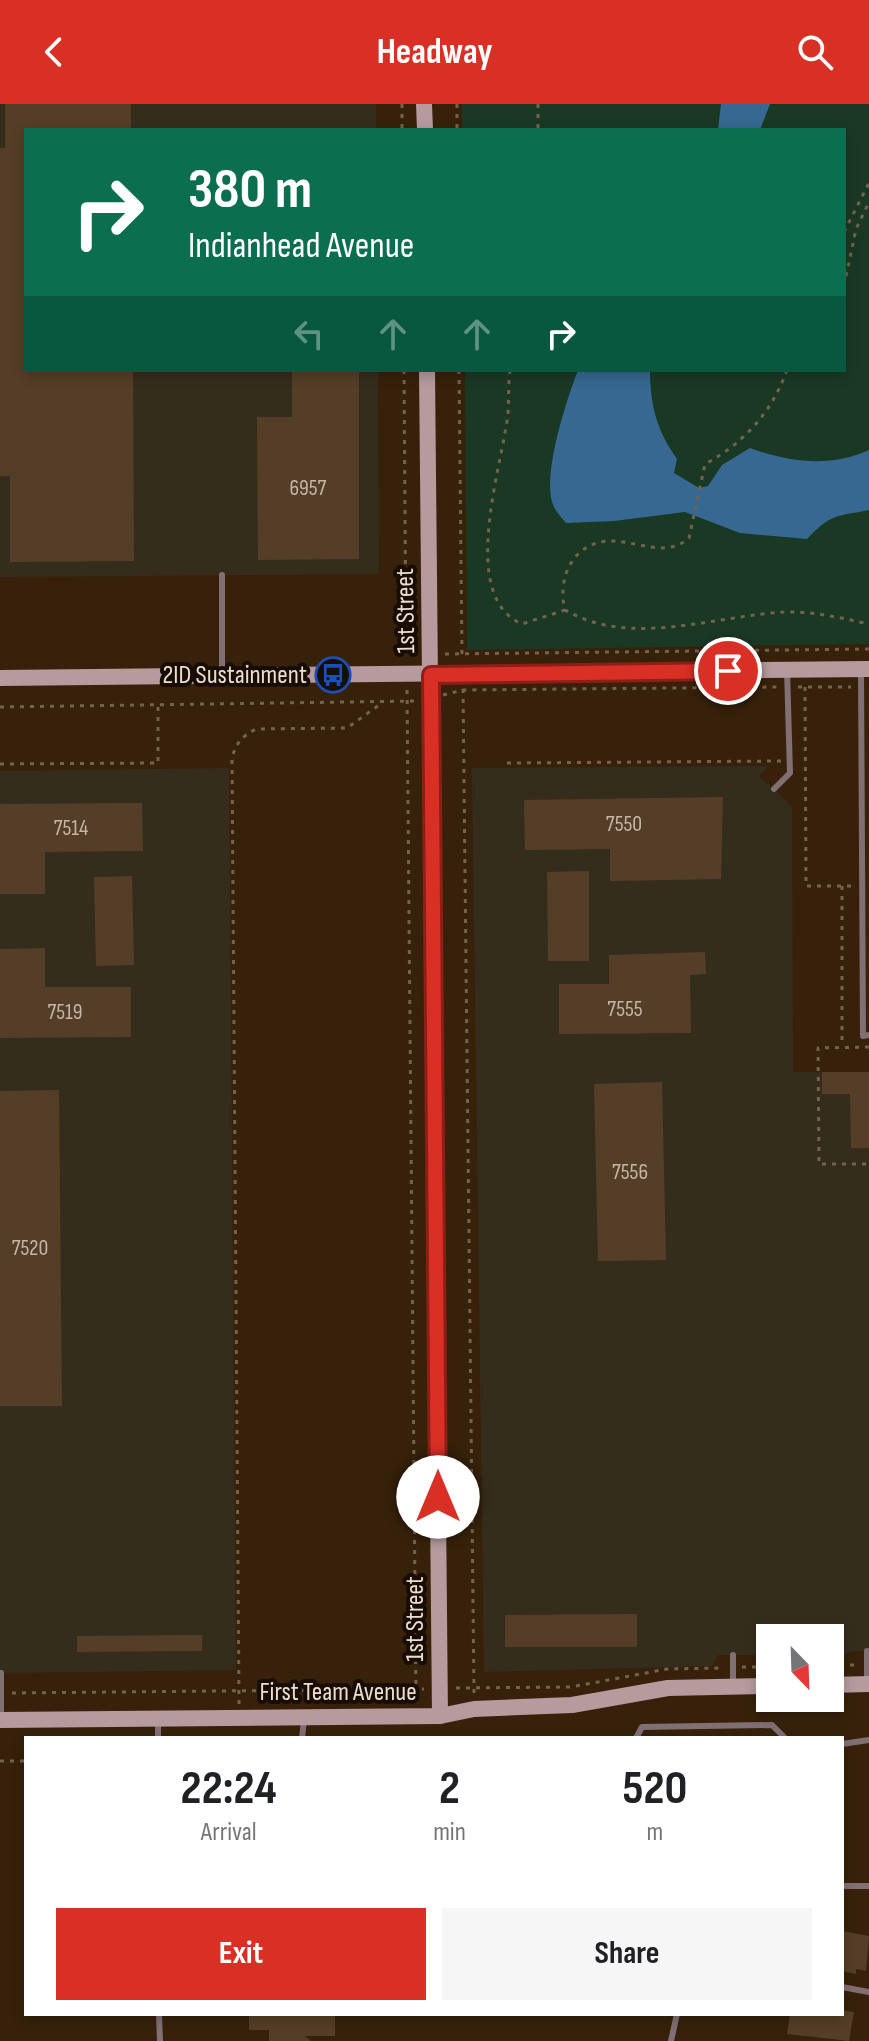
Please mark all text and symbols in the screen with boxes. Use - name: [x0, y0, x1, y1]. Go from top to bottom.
- icon: back: [32, 30, 76, 74]
- icon: search: [793, 30, 837, 74]
- text: Headway: [377, 31, 492, 74]
- text: 380 m: [188, 157, 312, 224]
- icon: right: [56, 160, 160, 264]
- text: Indianhead Avenue: [188, 225, 414, 268]
- icon: left: [287, 312, 331, 356]
- icon: ahead: [371, 312, 415, 356]
- icon: ahead: [455, 312, 499, 356]
- icon: right: [539, 312, 583, 356]
- house number: 6957: [290, 475, 327, 502]
- street label: 1st Street: [390, 568, 422, 654]
- pin: [694, 637, 762, 705]
- icon: arrive: [706, 649, 750, 693]
- bus stop icon: 2ID Sustainment: [314, 656, 352, 694]
- place label: 2ID Sustainment: [163, 660, 307, 691]
- house number: 7550: [606, 811, 642, 838]
- house number: 7514: [54, 815, 88, 842]
- house number: 7555: [607, 996, 643, 1023]
- house number: 7519: [47, 999, 83, 1026]
- house number: 7556: [612, 1159, 648, 1186]
- house number: 7520: [12, 1235, 48, 1262]
- position arrow: [396, 1455, 480, 1539]
- street label: 1st Street: [400, 1576, 431, 1662]
- north arrow: [756, 1624, 844, 1712]
- map controls: [756, 1624, 844, 1712]
- street label: First Team Avenue: [259, 1677, 417, 1708]
- text: 22:24: [181, 1760, 277, 1817]
- text: 2: [439, 1760, 460, 1817]
- text: 520: [622, 1760, 687, 1817]
- text: Arrival: [201, 1817, 257, 1848]
- text: min: [433, 1817, 466, 1848]
- text: m: [647, 1817, 663, 1848]
- button: Exit: [56, 1908, 426, 2000]
- button: Share: [442, 1908, 812, 2000]

